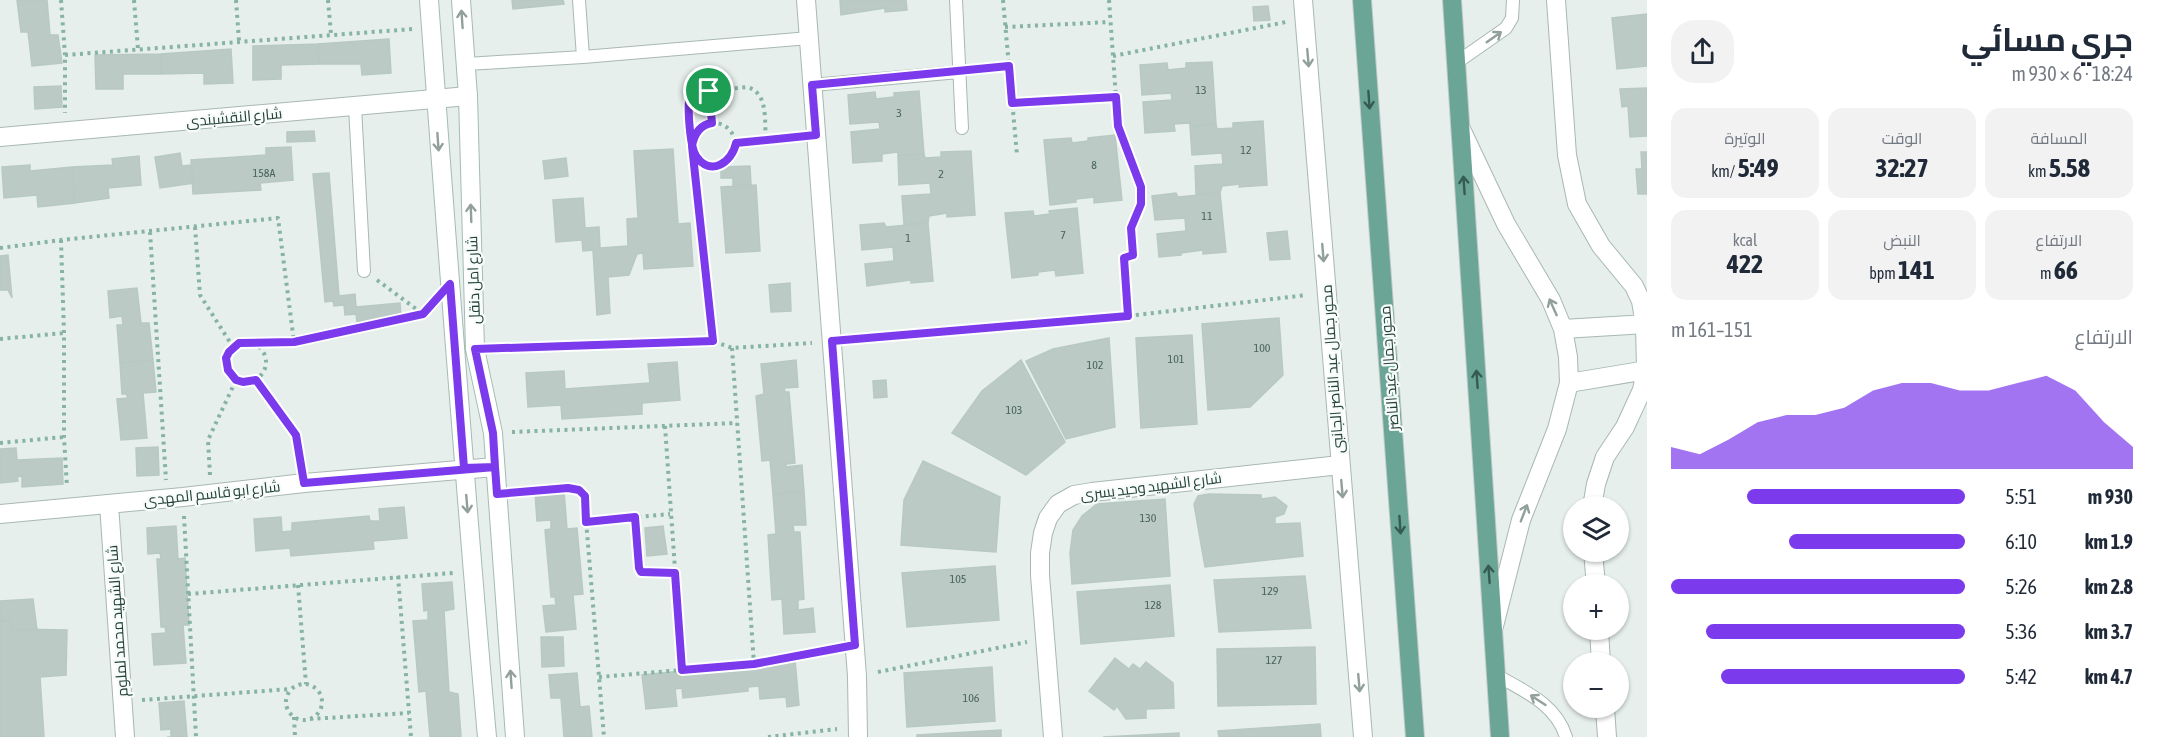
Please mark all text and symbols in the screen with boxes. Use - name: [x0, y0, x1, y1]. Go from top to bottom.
- one-way arrow: [457, 9, 468, 29]
- button: share: [1671, 20, 1734, 83]
- text: جري مسائي: [1961, 20, 2133, 58]
- one-way arrow: [1485, 31, 1501, 43]
- one-way arrow: [1303, 48, 1314, 68]
- text: 18:24 · 6 × 930 m: [2011, 62, 2133, 85]
- pin: [683, 65, 734, 116]
- icon: arrive: [692, 74, 725, 107]
- house number: 13: [1195, 83, 1207, 97]
- one-way arrow: [1364, 90, 1375, 110]
- street label: شارع النقشبندى: [185, 104, 283, 133]
- house number: 3: [896, 106, 902, 120]
- text: الوتيرة: [1724, 129, 1766, 147]
- text: الوقت: [1882, 129, 1922, 147]
- text: المسافة: [2031, 129, 2087, 147]
- one-way arrow: [433, 132, 444, 152]
- house number: 12: [1240, 143, 1252, 157]
- text: 5:49: [1737, 153, 1779, 183]
- text: 32:27: [1875, 153, 1929, 183]
- text: 5.58: [2049, 153, 2090, 183]
- house number: 8: [1091, 158, 1097, 172]
- text: /km: [1711, 162, 1737, 180]
- text: km: [2028, 162, 2049, 180]
- house number: 158A: [253, 166, 276, 180]
- house number: 2: [938, 167, 944, 181]
- one-way arrow: [1459, 175, 1470, 195]
- one-way arrow: [466, 204, 477, 224]
- house number: 11: [1201, 209, 1213, 223]
- house number: 7: [1060, 228, 1066, 242]
- house number: 1: [905, 231, 911, 245]
- text: kcal: [1733, 231, 1757, 249]
- text: النبض: [1883, 231, 1921, 249]
- text: الارتفاع: [2036, 231, 2082, 249]
- street label: شارع امل دنقل: [463, 235, 486, 325]
- one-way arrow: [1318, 242, 1329, 262]
- text: 422: [1727, 249, 1763, 279]
- text: 141: [1898, 255, 1935, 285]
- text: 66: [2054, 255, 2078, 285]
- text: bpm: [1869, 264, 1898, 282]
- text: m: [2040, 264, 2054, 282]
- street label: محور جمال عبد الناصر الجانبى: [1318, 284, 1348, 454]
- one-way arrow: [1547, 298, 1558, 317]
- street label: محور جمال عبد الناصر: [1376, 305, 1403, 432]
- text: 151–161 m: [1671, 318, 1753, 341]
- text: الارتفاع: [2074, 325, 2133, 348]
- house number: 100: [1254, 341, 1271, 355]
- house number: 101: [1168, 352, 1185, 366]
- house number: 102: [1087, 358, 1103, 372]
- one-way arrow: [1471, 370, 1482, 390]
- house number: 103: [1006, 403, 1022, 417]
- street label: شارع الشهيد وحيد يسرى: [1079, 469, 1223, 506]
- street label: شارع ابو قاسم المهدى: [143, 477, 282, 512]
- one-way arrow: [1337, 479, 1348, 498]
- text: 5:51: [2005, 485, 2037, 508]
- text: 930 m: [2088, 485, 2133, 508]
- one-way arrow: [461, 494, 472, 514]
- map controls: [1563, 496, 1629, 718]
- button: layers: [1563, 496, 1629, 562]
- one-way arrow: [1519, 504, 1530, 523]
- house number: 130: [1140, 511, 1157, 525]
- one-way arrow: [1395, 515, 1406, 535]
- text: 6:10: [2005, 530, 2037, 553]
- text: 1.9 km: [2085, 530, 2133, 553]
- street label: شارع الشهيد محمد لملوم: [103, 544, 134, 698]
- one-way arrow: [1484, 564, 1495, 584]
- house number: 105: [950, 572, 966, 586]
- button: +: [1563, 574, 1629, 640]
- text: 5:26: [2005, 575, 2037, 598]
- text: 2.8 km: [2085, 575, 2133, 598]
- house number: 129: [1262, 584, 1279, 598]
- house number: 128: [1145, 598, 1162, 612]
- text: 5:36: [2005, 620, 2037, 643]
- text: 3.7 km: [2085, 620, 2133, 643]
- button: −: [1563, 652, 1629, 718]
- house number: 127: [1266, 653, 1283, 667]
- text: 5:42: [2005, 665, 2037, 688]
- text: 4.7 km: [2085, 665, 2133, 688]
- one-way arrow: [505, 669, 516, 689]
- one-way arrow: [1353, 673, 1364, 693]
- house number: 106: [963, 691, 980, 705]
- one-way arrow: [1530, 694, 1546, 706]

